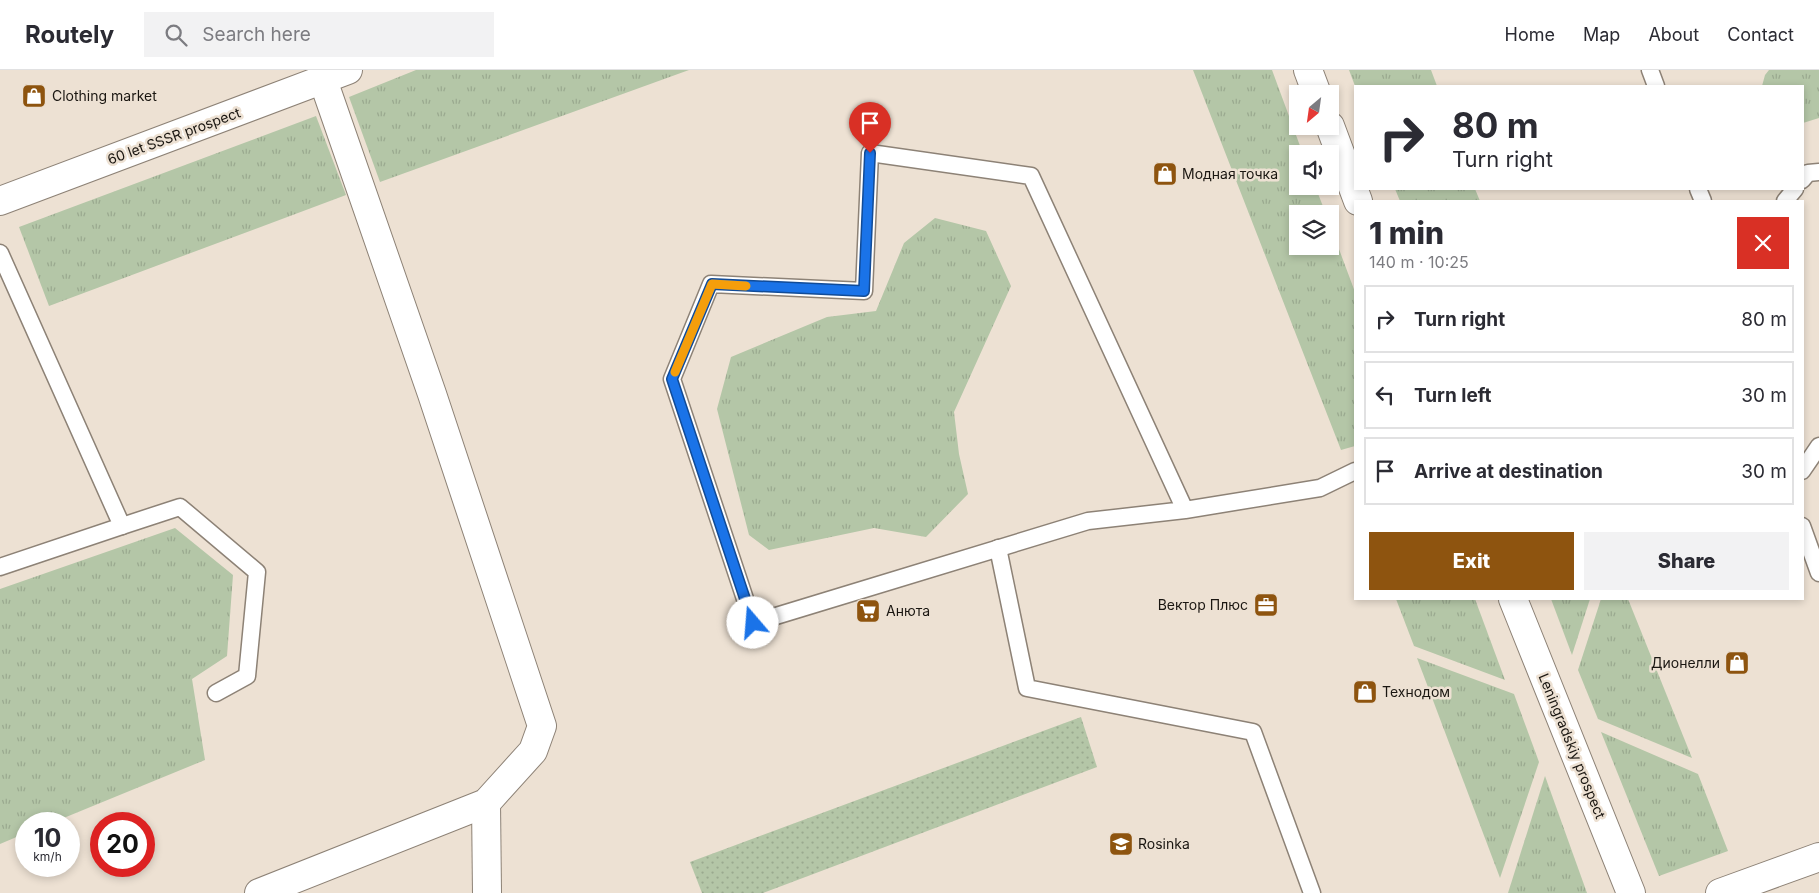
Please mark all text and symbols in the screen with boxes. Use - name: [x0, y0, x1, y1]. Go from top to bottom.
- search box: [144, 12, 494, 57]
- text: Routely: [25, 20, 114, 49]
- icon: search: [162, 21, 190, 49]
- text: Search here: [202, 23, 311, 46]
- text: Home: [1505, 24, 1555, 45]
- text: Map: [1583, 24, 1620, 45]
- text: About: [1648, 24, 1699, 45]
- text: Contact: [1727, 24, 1794, 45]
- shop icon: Сlothing market: [21, 83, 47, 109]
- north arrow: [1289, 85, 1339, 135]
- map controls: [1289, 85, 1339, 255]
- place label: Сlothing market: [52, 87, 157, 104]
- pin: [849, 102, 891, 153]
- street label: 60 let SSSR prospect: [105, 103, 243, 167]
- text: 80 m: [1452, 104, 1539, 146]
- icon: right: [1369, 105, 1434, 170]
- icon: arrive: [856, 109, 884, 137]
- button: sound: [1289, 145, 1339, 195]
- text: Turn right: [1452, 146, 1553, 172]
- shop icon: Модная точка: [1152, 161, 1178, 187]
- place label: Модная точка: [1182, 165, 1278, 182]
- button: layers: [1289, 205, 1339, 255]
- text: 1 min: [1369, 215, 1444, 251]
- button: close: [1737, 217, 1789, 269]
- text: 140 m · 10:25: [1369, 252, 1469, 272]
- icon: right: [1371, 305, 1399, 333]
- text: Turn right: [1414, 308, 1505, 331]
- text: 80 m: [1741, 308, 1787, 331]
- icon: left: [1371, 381, 1399, 409]
- text: Turn left: [1414, 384, 1492, 407]
- text: 30 m: [1741, 384, 1787, 407]
- icon: arrive: [1371, 457, 1399, 485]
- text: Arrive at destination: [1414, 460, 1603, 483]
- text: 30 m: [1741, 460, 1787, 483]
- button: Exit: [1369, 532, 1574, 590]
- button: Share: [1584, 532, 1789, 590]
- office icon: Вектор Плюс: [1253, 592, 1279, 618]
- position arrow: [726, 596, 778, 648]
- place label: Вектор Плюс: [1158, 596, 1248, 613]
- supermarket icon: Анюта: [855, 598, 881, 624]
- place label: Анюта: [886, 602, 930, 619]
- shop icon: Дионелли: [1724, 650, 1750, 676]
- place label: Дионелли: [1651, 654, 1720, 671]
- street label: Leningradskiy prospect: [1535, 671, 1610, 821]
- shop icon: Технодом: [1352, 679, 1378, 705]
- place label: Технодом: [1382, 683, 1450, 700]
- speed limit sign: 20: [90, 812, 155, 877]
- text: 10: [34, 823, 61, 853]
- school or university icon: Rosinka: [1108, 831, 1134, 857]
- place label: Rosinka: [1138, 835, 1190, 852]
- text: km/h: [33, 849, 62, 864]

